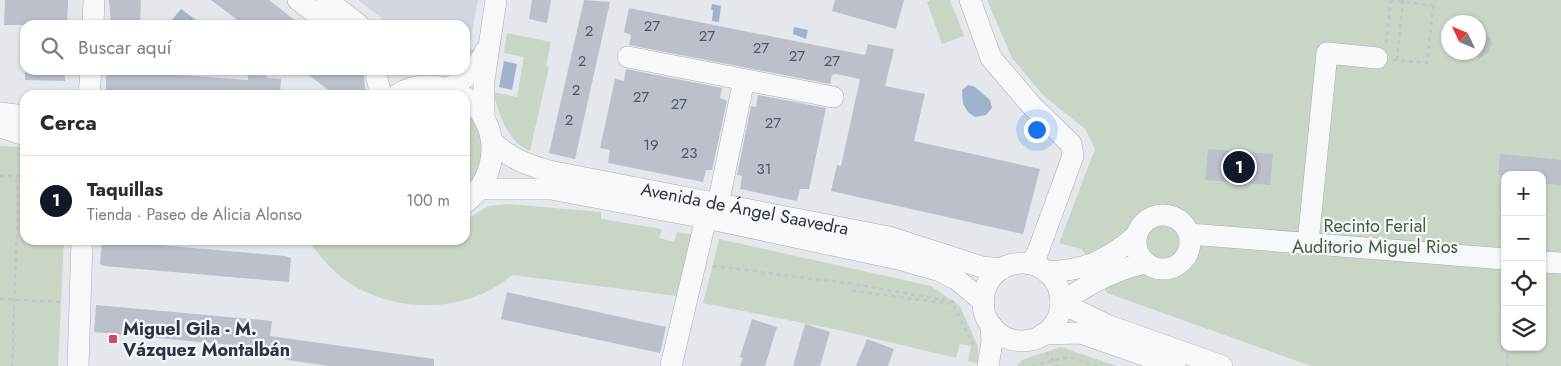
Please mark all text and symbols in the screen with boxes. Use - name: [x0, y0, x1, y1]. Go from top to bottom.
- house number: 27: [644, 15, 660, 37]
- north arrow: [1441, 15, 1486, 60]
- search box: [20, 20, 470, 75]
- house number: 2: [585, 20, 593, 42]
- house number: 27: [699, 25, 715, 47]
- icon: search: [38, 34, 66, 62]
- text: Buscar aquí: [78, 34, 172, 61]
- house number: 27: [753, 37, 769, 59]
- house number: 27: [789, 45, 805, 67]
- house number: 2: [578, 50, 586, 72]
- house number: 27: [824, 50, 840, 72]
- house number: 2: [572, 79, 580, 101]
- house number: 27: [633, 86, 649, 108]
- house number: 27: [671, 93, 687, 115]
- text: Cerca: [40, 108, 97, 138]
- house number: 2: [565, 109, 573, 131]
- house number: 27: [765, 112, 781, 134]
- your location: [1024, 117, 1050, 143]
- house number: 19: [643, 134, 659, 156]
- house number: 23: [681, 142, 697, 164]
- pin: 1: [1223, 148, 1255, 186]
- house number: 31: [757, 158, 771, 180]
- map controls: [1501, 171, 1546, 351]
- button: +: [1501, 171, 1546, 216]
- text: Taquillas: [87, 176, 163, 203]
- street label: Avenida de Ángel Saavedra: [639, 176, 851, 242]
- text: 1: [52, 189, 60, 212]
- text: 100 m: [406, 189, 450, 212]
- text: Tienda · Paseo de Alicia Alonso: [87, 203, 302, 226]
- park label: Recinto Ferial Auditorio Miguel Rios: [1292, 213, 1458, 260]
- button: −: [1501, 216, 1546, 261]
- button: locate: [1501, 261, 1546, 306]
- button: layers: [1501, 306, 1546, 351]
- place label: Miguel Gila - M. Vázquez Montalbán: [122, 316, 290, 363]
- marker: Miguel Gila - M. Vázquez Montalbán: [107, 333, 119, 345]

